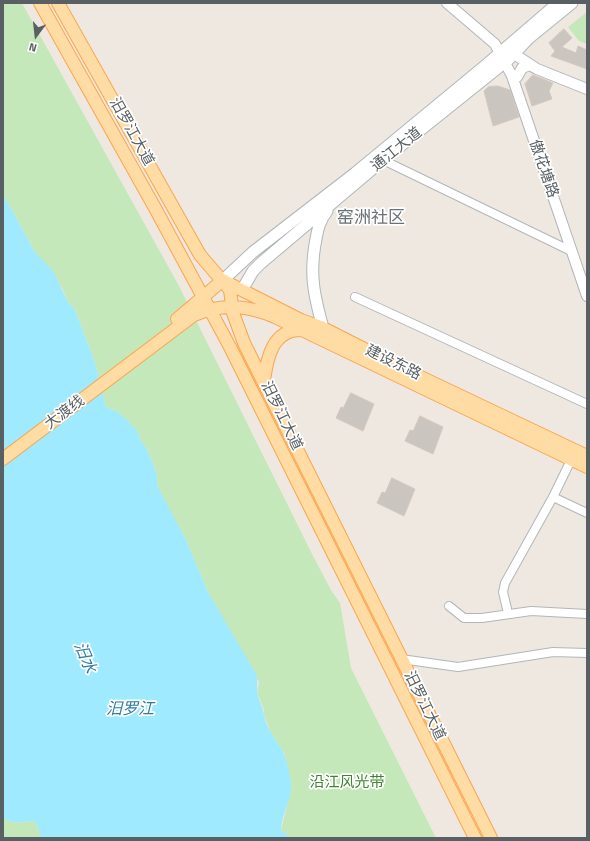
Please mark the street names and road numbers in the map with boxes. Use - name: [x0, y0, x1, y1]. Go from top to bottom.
- street label: 汨罗江大道: [105, 95, 157, 169]
- street label: 通江大道: [368, 124, 426, 176]
- street label: 傲花塘路: [525, 138, 561, 200]
- street label: 建设东路: [362, 342, 424, 384]
- street label: 汨罗江大道: [256, 378, 306, 454]
- street label: 大渡线: [42, 392, 88, 434]
- street label: 汨罗江大道: [399, 668, 449, 744]

